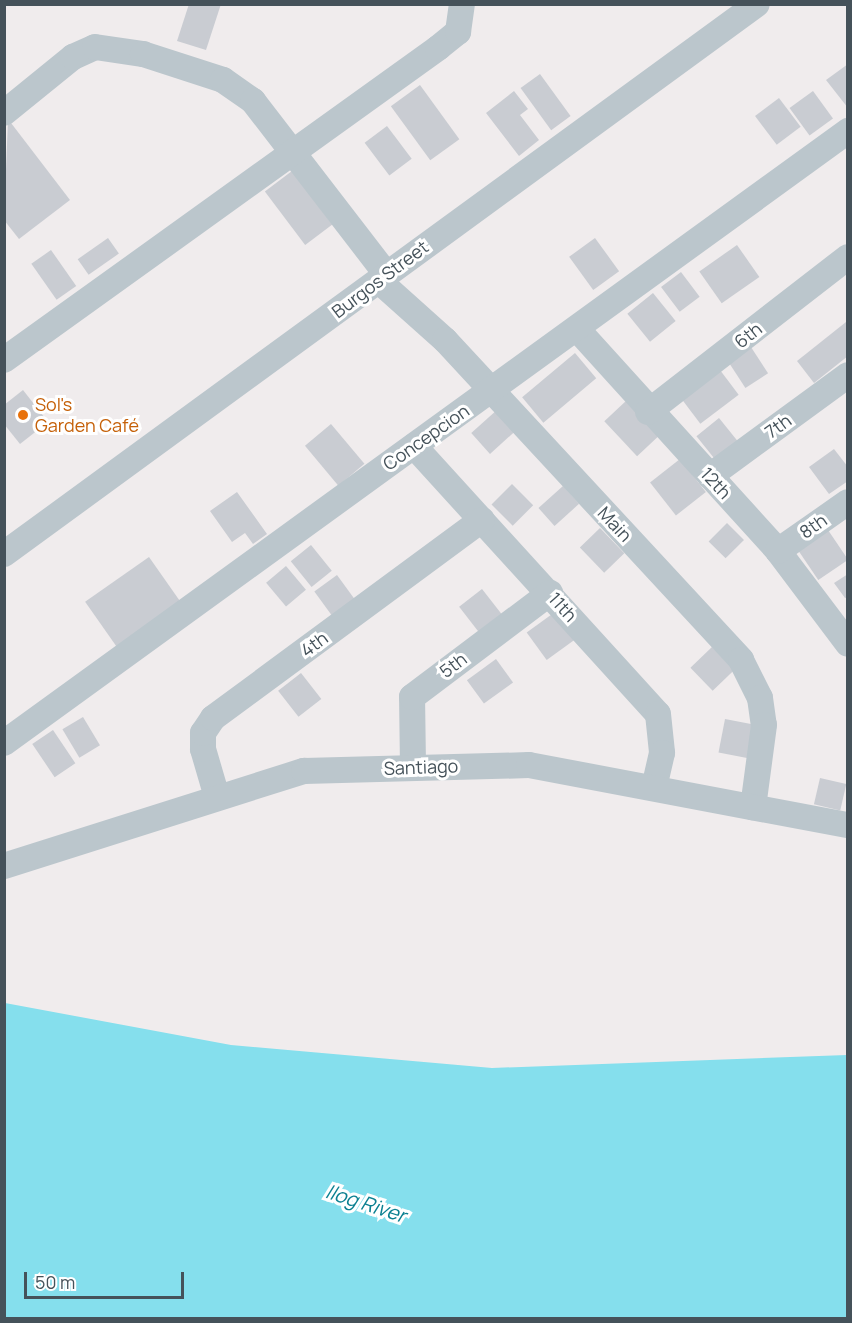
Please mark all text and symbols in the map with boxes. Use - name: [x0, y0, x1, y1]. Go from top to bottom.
- street label: Burgos Street: [328, 236, 432, 322]
- street label: 6th: [730, 318, 766, 352]
- place label: Sol's Garden Café: [35, 394, 139, 436]
- street label: Concepcion: [379, 399, 473, 475]
- marker: Sol's Garden Café: [16, 408, 30, 422]
- street label: 7th: [761, 409, 795, 443]
- street label: 12th: [696, 463, 736, 503]
- street label: Main: [593, 502, 637, 546]
- street label: 8th: [795, 509, 831, 543]
- street label: 11th: [544, 588, 582, 626]
- street label: 4th: [296, 627, 332, 661]
- street label: 5th: [435, 648, 471, 682]
- street label: Santiago: [383, 755, 459, 779]
- water label: Ilog River: [323, 1179, 409, 1227]
- scale bar: [27, 1260, 188, 1298]
- text: 50 m: [35, 1270, 75, 1294]

